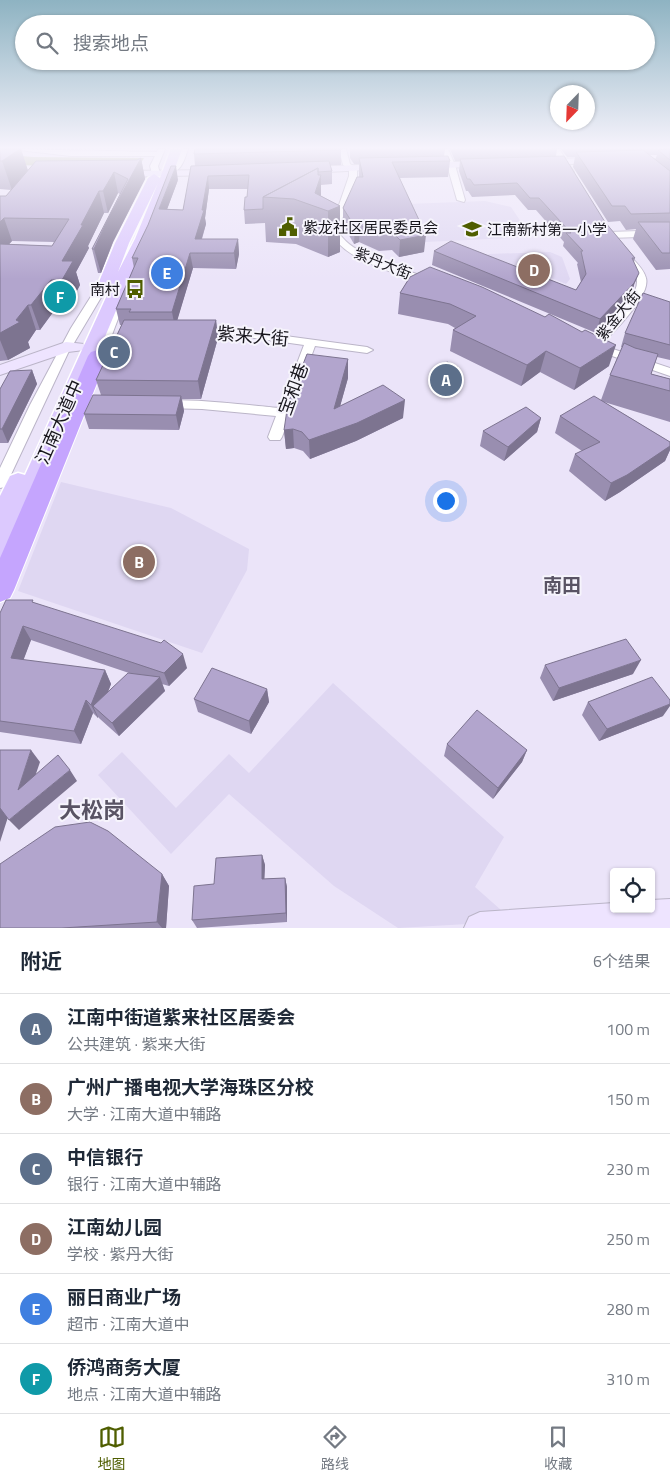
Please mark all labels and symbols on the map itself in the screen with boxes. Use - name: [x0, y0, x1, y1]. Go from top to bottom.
- north arrow: [550, 85, 595, 130]
- public building icon: 紫龙社区居民委员会: [277, 216, 299, 238]
- place label: 紫龙社区居民委员会: [303, 216, 438, 239]
- school or university icon: 江南新村第一小学: [461, 218, 483, 240]
- place label: 江南新村第一小学: [487, 218, 607, 241]
- street label: 紫丹大街: [351, 241, 415, 285]
- pin: D: [518, 251, 550, 289]
- pin: E: [151, 254, 183, 292]
- pin: F: [44, 278, 76, 316]
- place label: 南村: [90, 278, 120, 301]
- bus stop icon: 南村: [124, 278, 146, 300]
- street label: 紫金大街: [590, 284, 646, 346]
- street label: 紫来大街: [216, 319, 290, 353]
- pin: C: [98, 333, 130, 371]
- street label: 宝和巷: [271, 359, 315, 419]
- pin: A: [430, 361, 462, 399]
- street label: 江南大道中: [28, 375, 90, 469]
- your location: [433, 488, 459, 514]
- pin: B: [123, 543, 155, 581]
- district label: 南田: [543, 570, 581, 599]
- district label: 大松岗: [59, 793, 125, 827]

